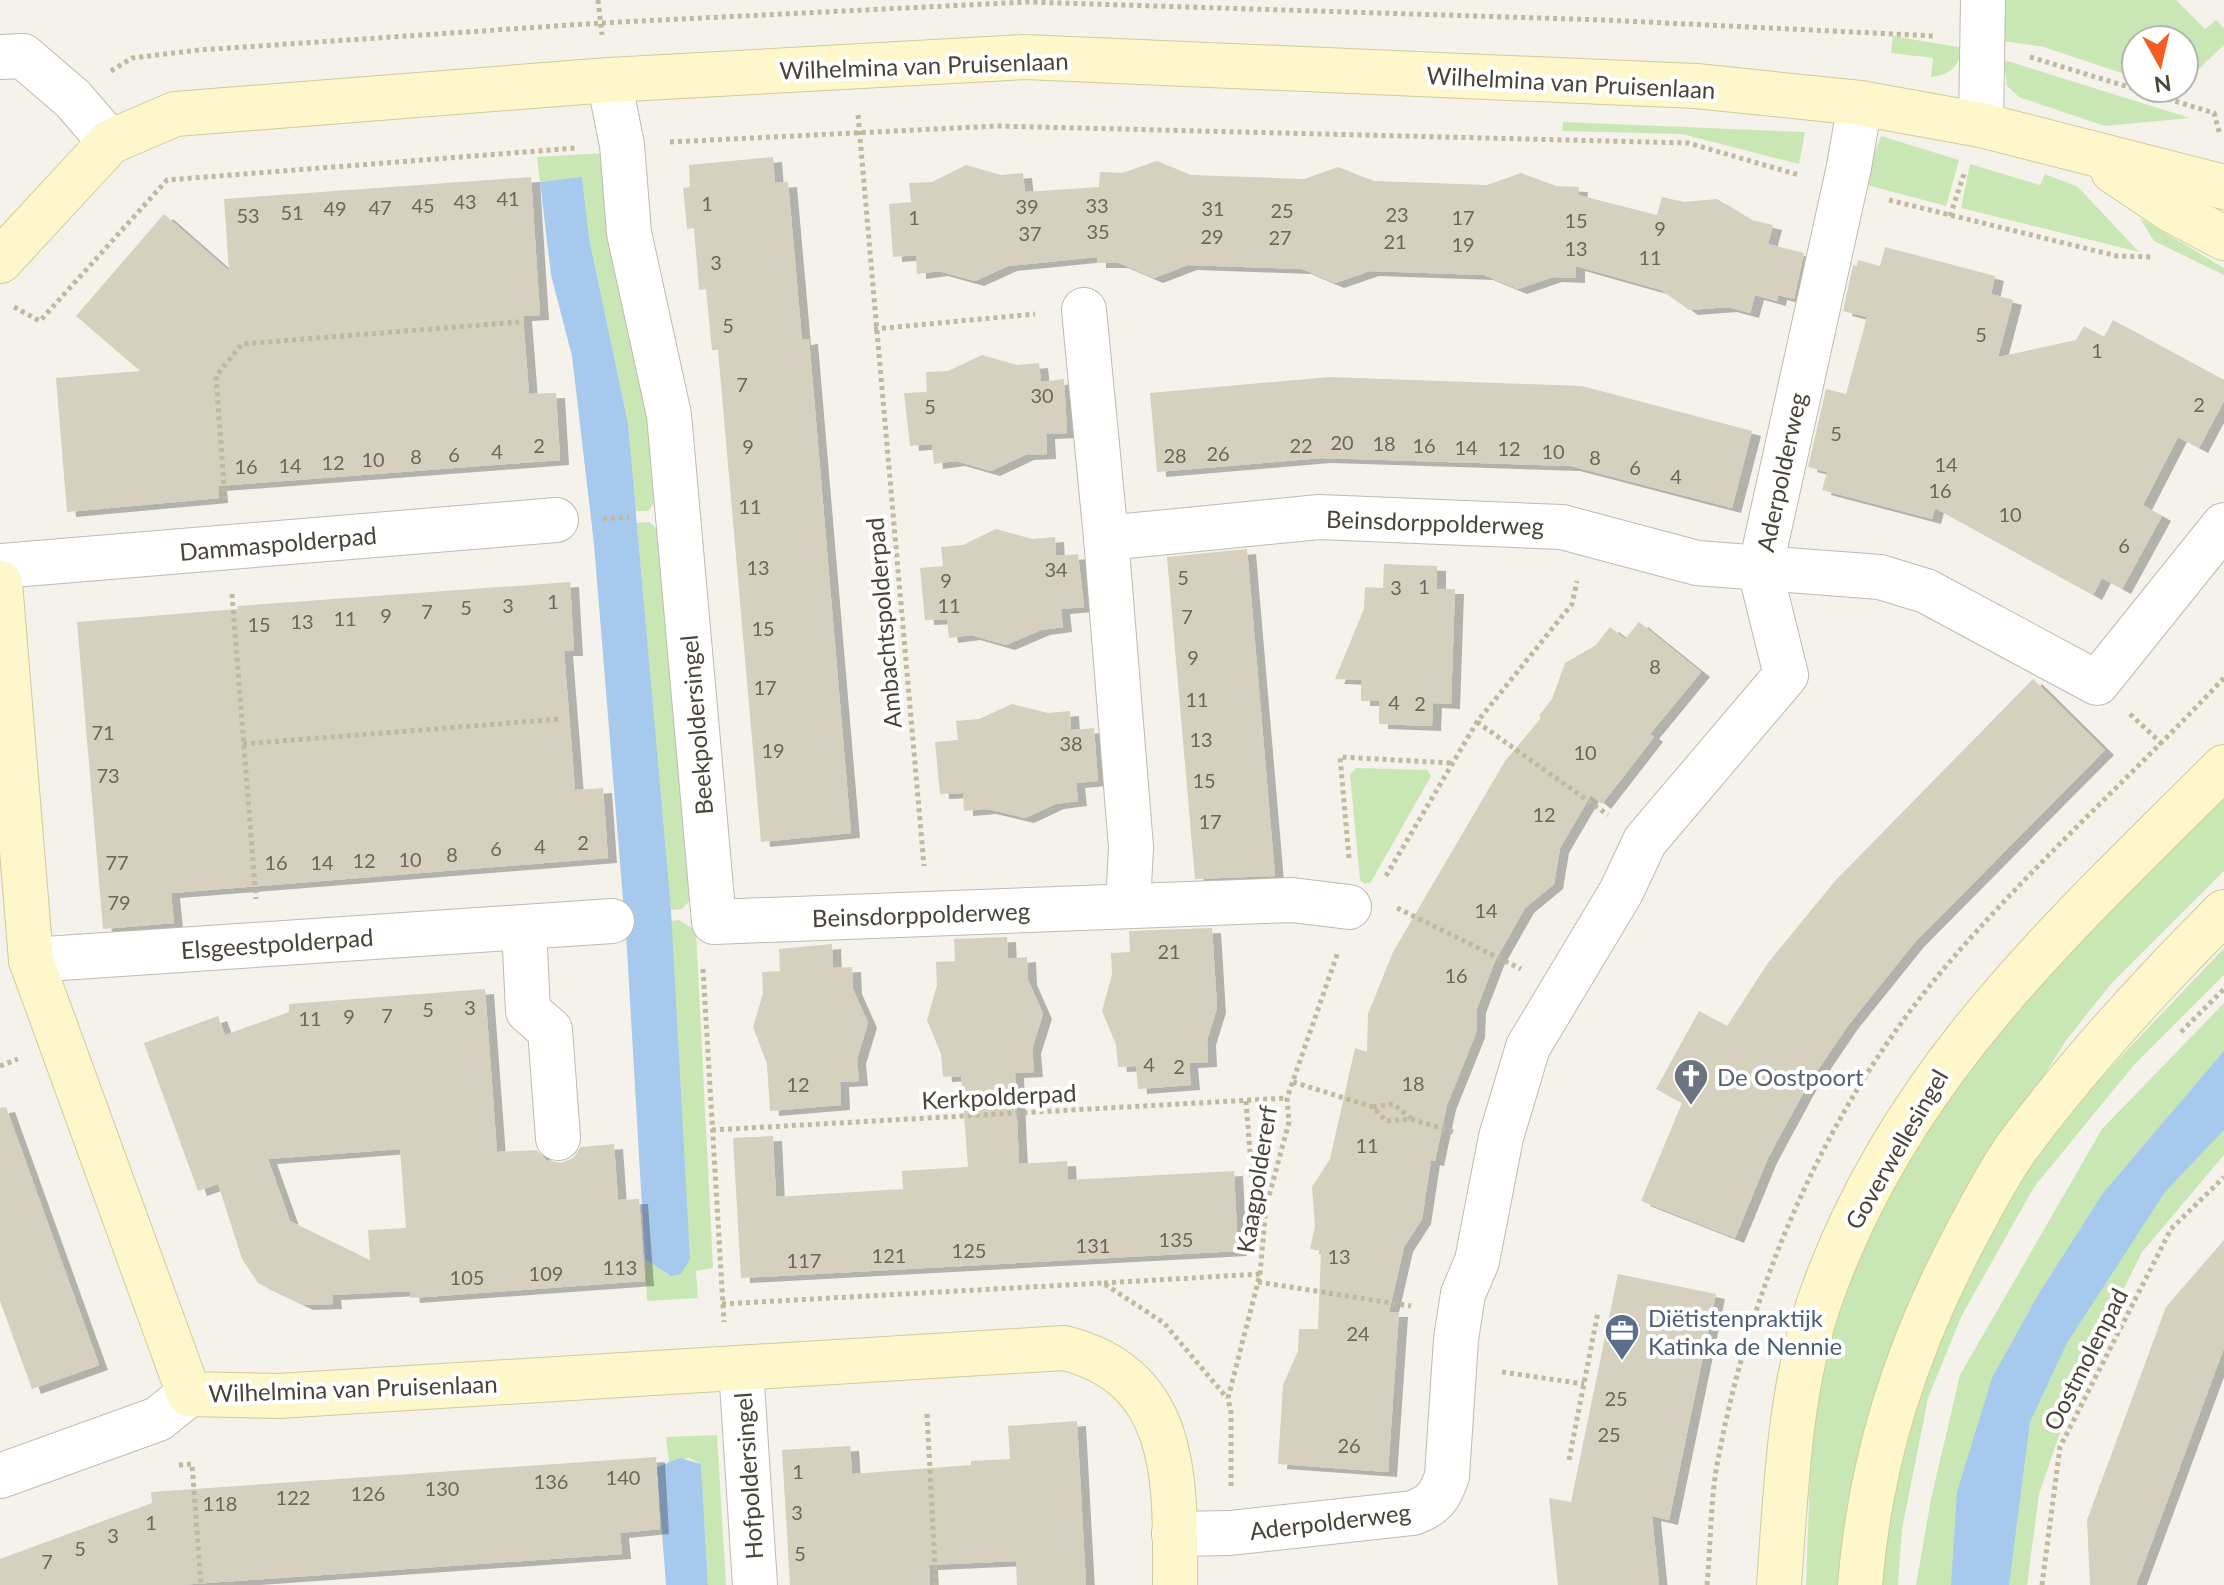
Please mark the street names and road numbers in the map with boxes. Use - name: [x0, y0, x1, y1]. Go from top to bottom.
- street label: Wilhelmina van Pruisenlaan: [779, 45, 1069, 85]
- street label: Wilhelmina van Pruisenlaan: [1426, 60, 1716, 104]
- street label: Aderpolderweg: [1750, 390, 1812, 554]
- street label: Beinsdorppolderweg: [1325, 504, 1545, 540]
- street label: Ambachtspolderpad: [859, 516, 907, 730]
- street label: Dammaspolderpad: [178, 520, 378, 566]
- street label: Beekpoldersingel: [674, 634, 718, 816]
- street label: Beinsdorppolderweg: [811, 896, 1031, 932]
- street label: Elsgeestpolderpad: [180, 922, 374, 964]
- street label: Goverwellesingel: [1839, 1064, 1953, 1234]
- street label: Kerkpolderpad: [921, 1077, 1077, 1115]
- street label: Kaagpoldererf: [1230, 1103, 1282, 1255]
- street label: Oostmolenpad: [2037, 1283, 2133, 1435]
- street label: Wilhelmina van Pruisenlaan: [208, 1368, 498, 1408]
- street label: Hofpoldersingel: [728, 1391, 768, 1561]
- street label: Aderpolderweg: [1248, 1497, 1412, 1545]

